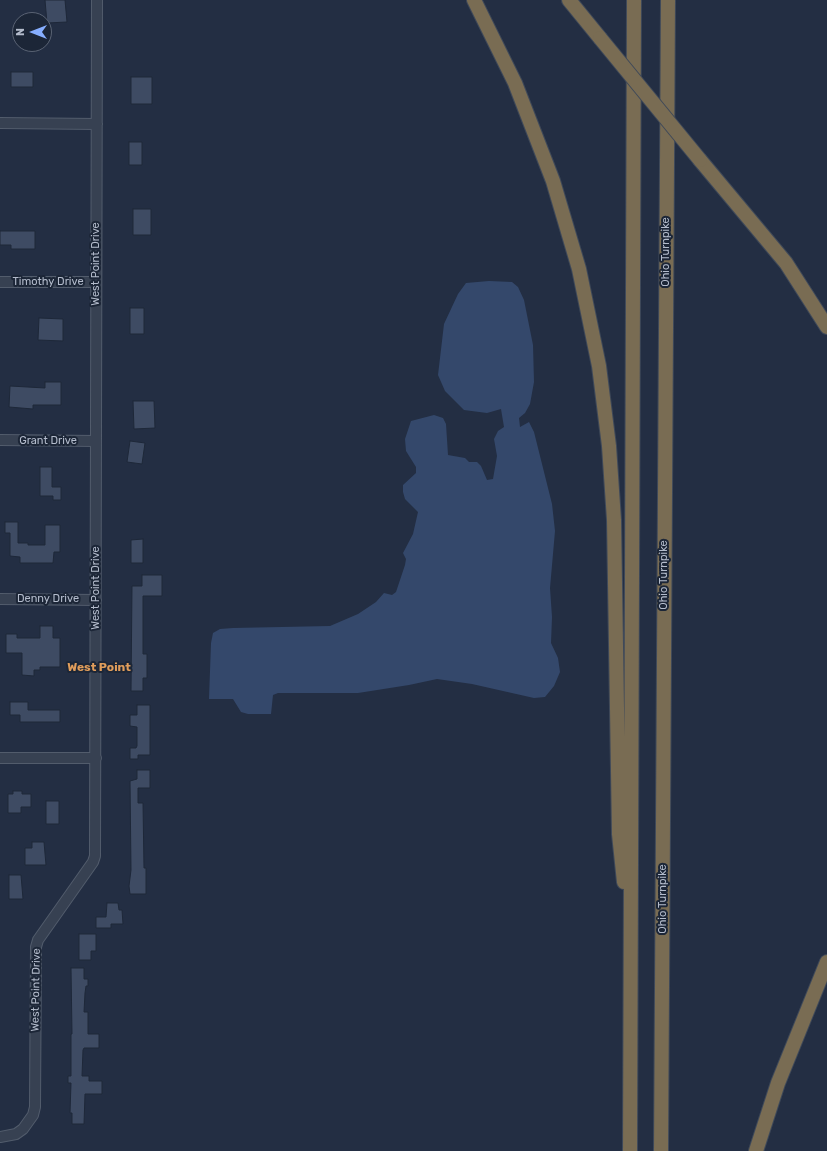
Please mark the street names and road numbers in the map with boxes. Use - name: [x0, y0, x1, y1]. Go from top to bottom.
- street label: Ohio Turnpike: [659, 217, 673, 287]
- street label: West Point Drive: [89, 222, 103, 306]
- street label: Timothy Drive: [12, 275, 84, 289]
- street label: Grant Drive: [19, 434, 77, 448]
- street label: Ohio Turnpike: [657, 540, 671, 610]
- street label: West Point Drive: [89, 546, 103, 630]
- street label: Denny Drive: [17, 592, 79, 606]
- street label: Ohio Turnpike: [656, 864, 670, 934]
- street label: West Point Drive: [29, 948, 43, 1032]

